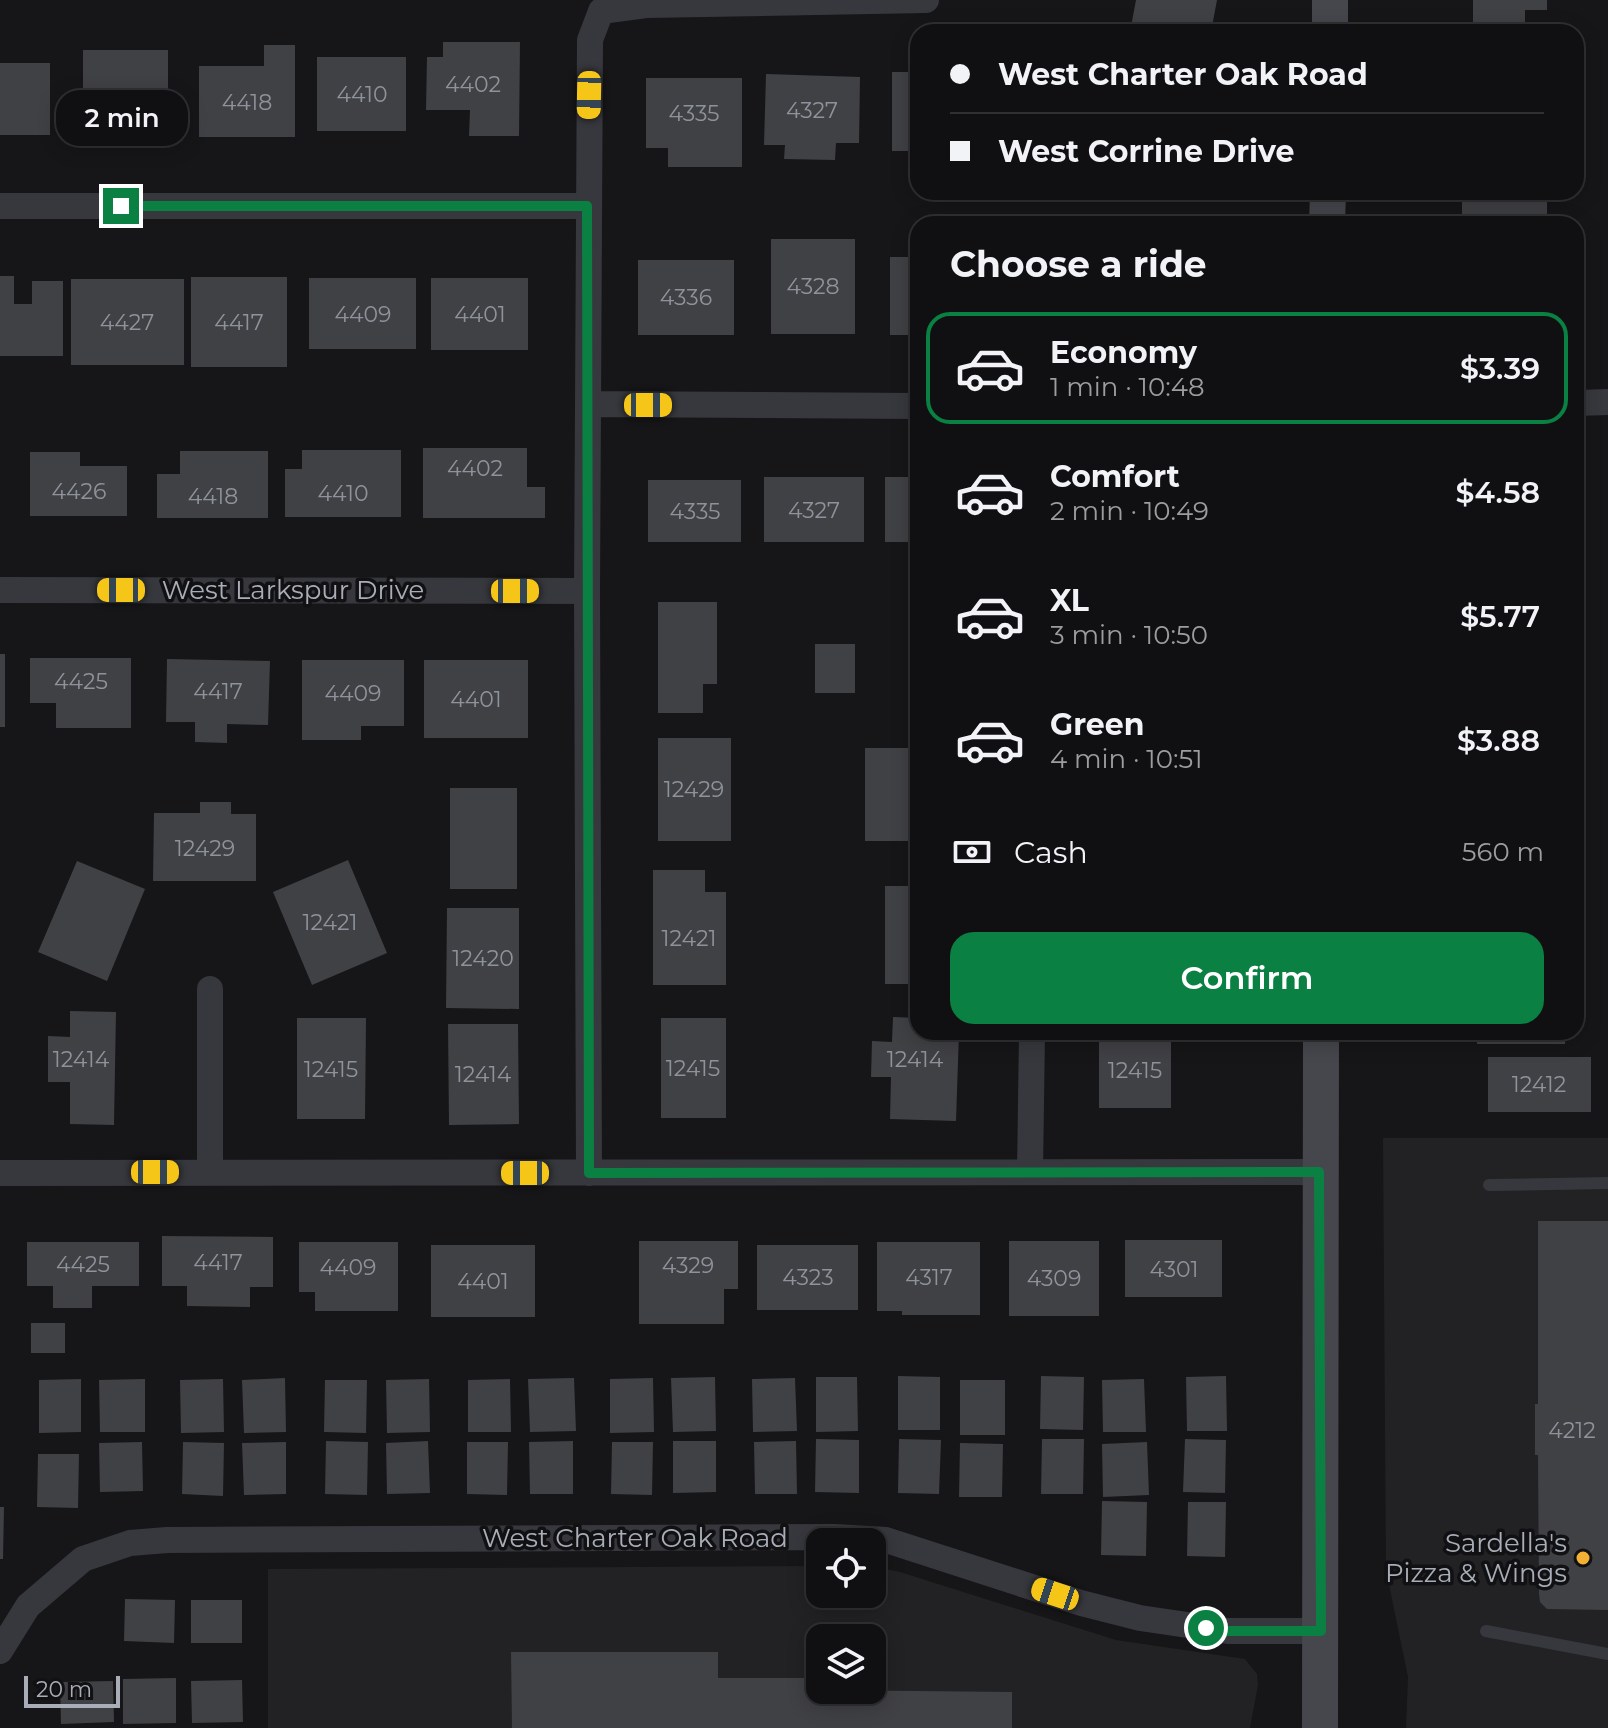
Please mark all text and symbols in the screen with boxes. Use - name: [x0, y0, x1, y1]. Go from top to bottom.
- text: West Charter Oak Road: [998, 56, 1368, 93]
- house number: 4402: [445, 71, 501, 98]
- car: [577, 71, 601, 119]
- house number: 4410: [336, 81, 388, 108]
- house number: 4418: [222, 89, 272, 116]
- callout: 2 min: [55, 90, 187, 146]
- house number: 4327: [786, 97, 838, 124]
- house number: 4335: [668, 100, 720, 127]
- text: 2 min: [84, 102, 160, 134]
- text: West Corrine Drive: [998, 133, 1294, 170]
- route end: [103, 188, 139, 224]
- text: Choose a ride: [950, 242, 1207, 286]
- house number: 4328: [786, 273, 840, 300]
- house number: 4336: [660, 284, 712, 311]
- house number: 4409: [334, 301, 392, 328]
- house number: 4401: [454, 301, 506, 328]
- house number: 4427: [100, 309, 154, 336]
- house number: 4417: [214, 309, 264, 336]
- icon: car: [954, 332, 1026, 404]
- text: Economy: [1050, 334, 1197, 371]
- text: $3.39: [1460, 350, 1540, 387]
- text: 1 min · 10:48: [1050, 371, 1205, 403]
- car: [624, 393, 672, 417]
- house number: 4402: [447, 455, 503, 482]
- icon: car: [954, 456, 1026, 528]
- text: Comfort: [1050, 458, 1180, 495]
- text: $4.58: [1455, 474, 1540, 511]
- house number: 4426: [52, 478, 106, 505]
- house number: 4410: [317, 480, 369, 507]
- house number: 4418: [188, 483, 238, 510]
- text: 2 min · 10:49: [1050, 495, 1209, 527]
- house number: 4327: [788, 497, 840, 524]
- house number: 4335: [669, 498, 721, 525]
- street label: West Larkspur Drive: [162, 574, 424, 606]
- car: [97, 578, 145, 602]
- car: [491, 579, 539, 603]
- icon: car: [954, 580, 1026, 652]
- text: XL: [1050, 582, 1089, 619]
- text: $5.77: [1460, 598, 1540, 635]
- text: 3 min · 10:50: [1050, 619, 1208, 651]
- house number: 4425: [54, 668, 108, 695]
- house number: 4417: [193, 678, 243, 705]
- house number: 4409: [324, 680, 382, 707]
- house number: 4401: [450, 686, 502, 713]
- icon: car: [954, 704, 1026, 776]
- text: Green: [1050, 706, 1144, 743]
- text: $3.88: [1457, 722, 1540, 759]
- text: 4 min · 10:51: [1050, 743, 1203, 775]
- house number: 12429: [664, 776, 724, 803]
- icon: cash: [950, 830, 994, 874]
- text: Cash: [1014, 834, 1088, 871]
- house number: 12429: [175, 835, 235, 862]
- text: 560 m: [1462, 836, 1544, 868]
- house number: 12421: [303, 909, 357, 936]
- house number: 12421: [662, 925, 716, 952]
- button: Confirm: [950, 932, 1544, 1024]
- house number: 12420: [452, 945, 514, 972]
- house number: 12414: [53, 1046, 110, 1073]
- house number: 12414: [887, 1046, 944, 1073]
- house number: 12415: [666, 1055, 720, 1082]
- house number: 12415: [304, 1056, 358, 1083]
- house number: 12415: [1108, 1057, 1162, 1084]
- house number: 12414: [455, 1061, 512, 1088]
- house number: 12412: [1512, 1071, 1566, 1098]
- car: [131, 1160, 179, 1184]
- car: [501, 1161, 549, 1185]
- house number: 4417: [193, 1249, 243, 1276]
- house number: 4425: [56, 1251, 110, 1278]
- house number: 4329: [662, 1252, 714, 1279]
- house number: 4409: [319, 1254, 377, 1281]
- house number: 4301: [1149, 1256, 1199, 1283]
- house number: 4323: [782, 1264, 834, 1291]
- house number: 4317: [905, 1264, 953, 1291]
- house number: 4309: [1027, 1265, 1081, 1292]
- house number: 4401: [457, 1268, 509, 1295]
- house number: 4212: [1548, 1417, 1596, 1444]
- street label: West Charter Oak Road: [482, 1522, 788, 1554]
- place label: Sardella's Pizza & Wings: [1385, 1527, 1567, 1589]
- map controls: [806, 1528, 886, 1704]
- button: locate: [806, 1528, 886, 1608]
- marker: Sardella's Pizza & Wings: [1574, 1549, 1592, 1567]
- car: [1028, 1575, 1082, 1613]
- route start: [1188, 1610, 1224, 1646]
- button: layers: [806, 1624, 886, 1704]
- scale bar: [24, 1672, 120, 1708]
- text: 20 m: [36, 1676, 92, 1703]

